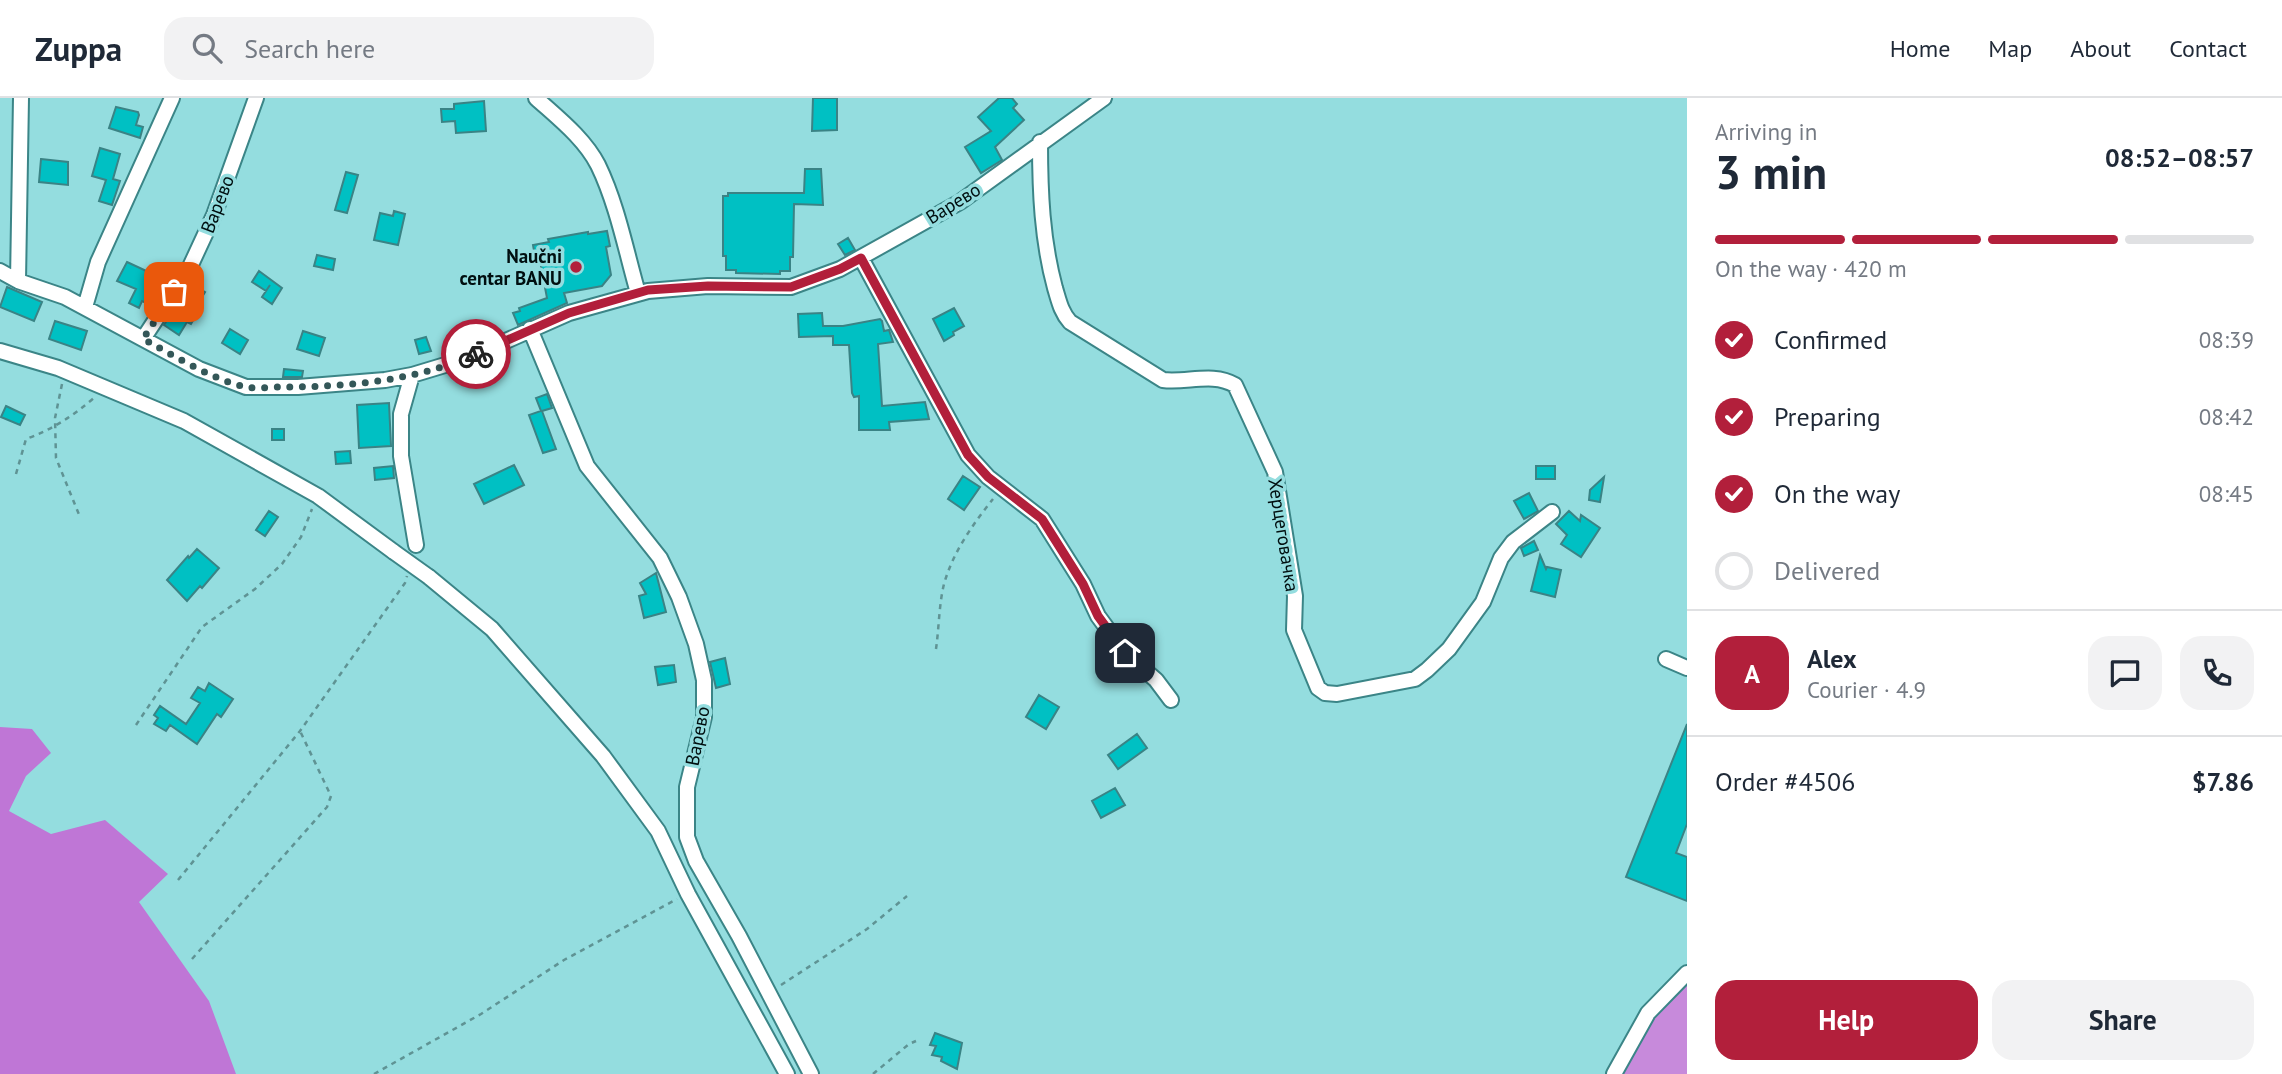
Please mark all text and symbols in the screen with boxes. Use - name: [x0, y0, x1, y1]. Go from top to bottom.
- search box: [164, 17, 654, 80]
- text: Zuppa: [35, 27, 122, 70]
- icon: search: [188, 29, 226, 67]
- text: Search here: [244, 32, 375, 65]
- text: Home: [1890, 33, 1950, 64]
- text: Map: [1988, 33, 2032, 64]
- text: About: [2070, 33, 2131, 64]
- text: Contact: [2169, 33, 2247, 64]
- text: Arriving in: [1715, 117, 1817, 146]
- text: 08:52–08:57: [2105, 141, 2254, 174]
- text: 3 min: [1715, 142, 1827, 202]
- street label: Варево: [195, 172, 239, 236]
- street label: Варево: [921, 177, 985, 229]
- place label: Naučni centar BANU: [459, 244, 562, 290]
- text: On the way · 420 m: [1715, 254, 1907, 283]
- marker: Naučni centar BANU: [568, 259, 584, 275]
- pin: [144, 262, 204, 322]
- icon: bag: [155, 273, 193, 311]
- courier: [441, 319, 511, 389]
- icon: check: [1715, 321, 1753, 359]
- text: Confirmed: [1774, 323, 1887, 356]
- text: 08:39: [2199, 325, 2254, 354]
- icon: bike: [457, 335, 495, 373]
- icon: check: [1715, 398, 1753, 436]
- text: Preparing: [1774, 400, 1881, 433]
- text: 08:42: [2199, 402, 2254, 431]
- icon: check: [1715, 475, 1753, 513]
- street label: Херцеговачка: [1263, 477, 1305, 593]
- text: On the way: [1774, 477, 1900, 510]
- text: 08:45: [2199, 479, 2254, 508]
- text: Delivered: [1774, 554, 1880, 587]
- pin: [1095, 623, 1155, 683]
- icon: home: [1106, 634, 1144, 672]
- button: chat: [2088, 636, 2162, 710]
- button: phone: [2180, 636, 2254, 710]
- text: Alex: [1807, 642, 1857, 675]
- text: A: [1744, 657, 1760, 690]
- text: Courier · 4.9: [1807, 675, 1926, 704]
- street label: Варево: [679, 704, 715, 768]
- text: Order #4506: [1715, 765, 1855, 798]
- text: $7.86: [2192, 765, 2254, 798]
- button: Help: [1715, 980, 1978, 1060]
- button: Share: [1992, 980, 2254, 1060]

